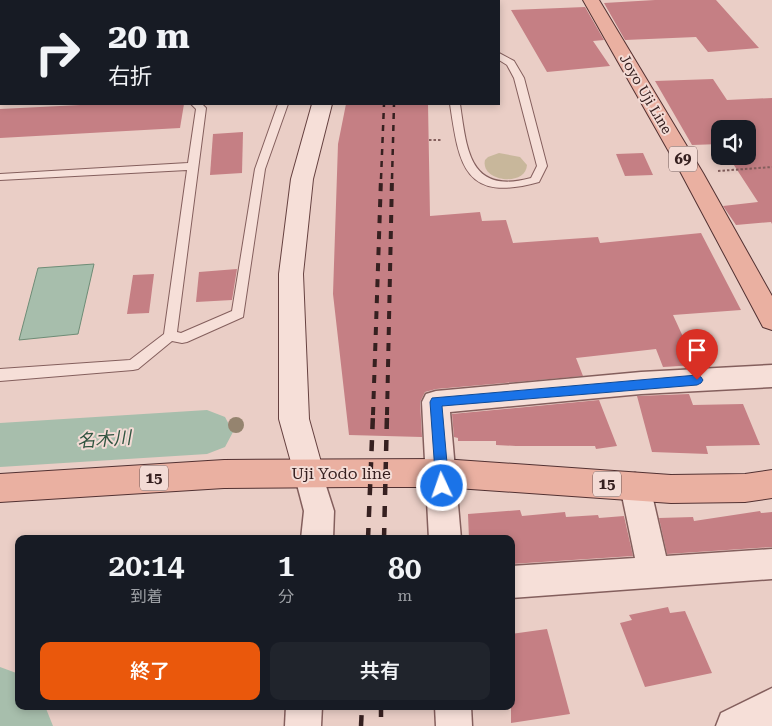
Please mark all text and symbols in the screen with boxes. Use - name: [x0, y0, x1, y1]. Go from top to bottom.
- text: 20 m: [108, 16, 190, 57]
- icon: right: [25, 20, 90, 85]
- street label: Joyo Uji Line: [617, 51, 675, 137]
- text: 右折: [108, 64, 152, 89]
- map controls: [711, 120, 756, 165]
- button: sound: [711, 120, 756, 165]
- road number: 69: [669, 146, 697, 172]
- pin: [676, 329, 718, 380]
- icon: arrive: [683, 336, 711, 364]
- water label: 名木川: [76, 427, 134, 451]
- position arrow: [415, 459, 467, 511]
- street label: Uji Yodo line: [291, 464, 391, 483]
- road number: 15: [140, 466, 168, 490]
- road number: 15: [593, 472, 621, 496]
- text: 20:14: [108, 548, 184, 583]
- text: 1: [278, 548, 295, 583]
- text: 80: [388, 551, 422, 586]
- text: m: [398, 586, 412, 605]
- text: 到着: [130, 587, 162, 606]
- text: 分: [278, 587, 294, 606]
- button: 終了: [40, 642, 260, 700]
- button: 共有: [270, 642, 490, 700]

